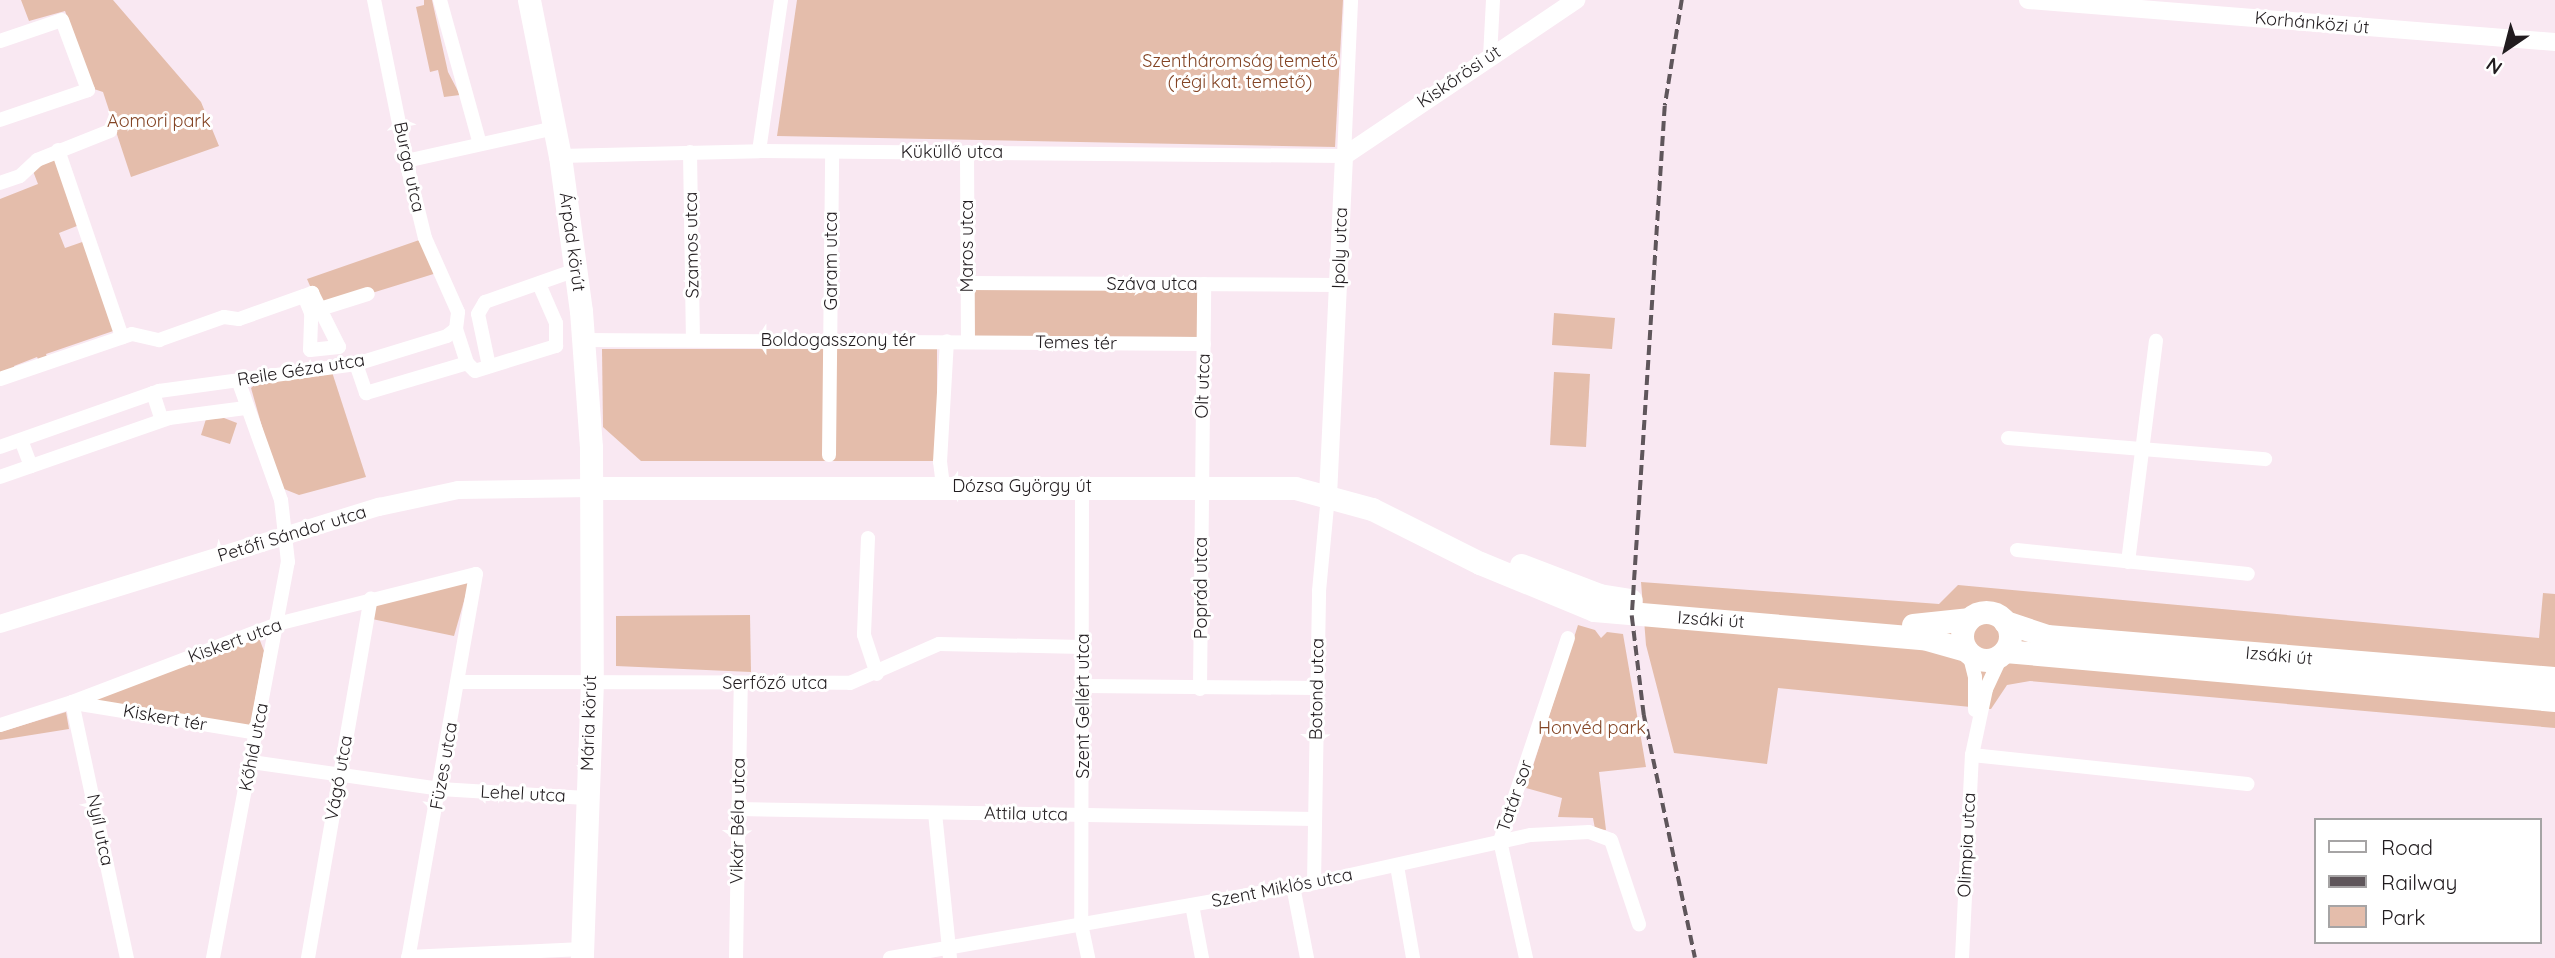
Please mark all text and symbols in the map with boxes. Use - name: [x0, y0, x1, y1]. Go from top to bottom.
- street label: Korhánközi út: [2254, 7, 2370, 39]
- north arrow: [2471, 14, 2541, 84]
- street label: Kiskőrösi út: [1413, 41, 1505, 113]
- park label: Szentháromság temető (régi kat. temető): [1142, 51, 1338, 94]
- text: N: [2481, 52, 2507, 80]
- park label: Aomori park: [107, 110, 211, 132]
- street label: Burga utca: [389, 120, 429, 214]
- street label: Küküllő utca: [901, 141, 1003, 163]
- street label: Árpád körút: [554, 191, 590, 293]
- street label: Szamos utca: [680, 191, 704, 299]
- street label: Maros utca: [956, 199, 978, 293]
- street label: Ipoly utca: [1328, 207, 1352, 289]
- street label: Garam utca: [820, 211, 842, 311]
- street label: Száva utca: [1106, 273, 1198, 295]
- street label: Boldogasszony tér: [760, 329, 916, 351]
- street label: Temes tér: [1035, 331, 1117, 355]
- street label: Reile Géza utca: [236, 349, 366, 391]
- street label: Olt utca: [1191, 353, 1215, 419]
- street label: Dózsa György út: [952, 475, 1092, 497]
- street label: Petőfi Sándor utca: [215, 501, 369, 567]
- street label: Poprád utca: [1190, 537, 1212, 639]
- street label: Izsáki út: [1677, 607, 1745, 633]
- street label: Kiskert utca: [185, 614, 285, 668]
- street label: Szent Gellért utca: [1072, 633, 1094, 779]
- street label: Botond utca: [1305, 638, 1329, 740]
- street label: Izsáki út: [2245, 642, 2313, 670]
- street label: Serfőző utca: [722, 672, 828, 694]
- street label: Mária körút: [577, 675, 601, 771]
- street label: Kiskert tér: [121, 700, 209, 736]
- street label: Kőhíd utca: [235, 701, 273, 793]
- park label: Honvéd park: [1538, 717, 1646, 739]
- street label: Füzes utca: [426, 720, 462, 812]
- street label: Vágó utca: [321, 734, 357, 822]
- street label: Tatár sor: [1493, 757, 1537, 835]
- street label: Vikár Béla utca: [726, 758, 750, 884]
- street label: Lehel utca: [480, 781, 566, 807]
- street label: Nyíl utca: [82, 792, 118, 868]
- street label: Olimpia utca: [1953, 792, 1981, 898]
- street label: Attila utca: [984, 802, 1068, 826]
- legend: [2314, 818, 2541, 944]
- text: Road: [2381, 834, 2433, 860]
- street label: Szent Miklós utca: [1210, 864, 1354, 912]
- text: Railway: [2381, 869, 2457, 895]
- text: Park: [2381, 904, 2425, 930]

